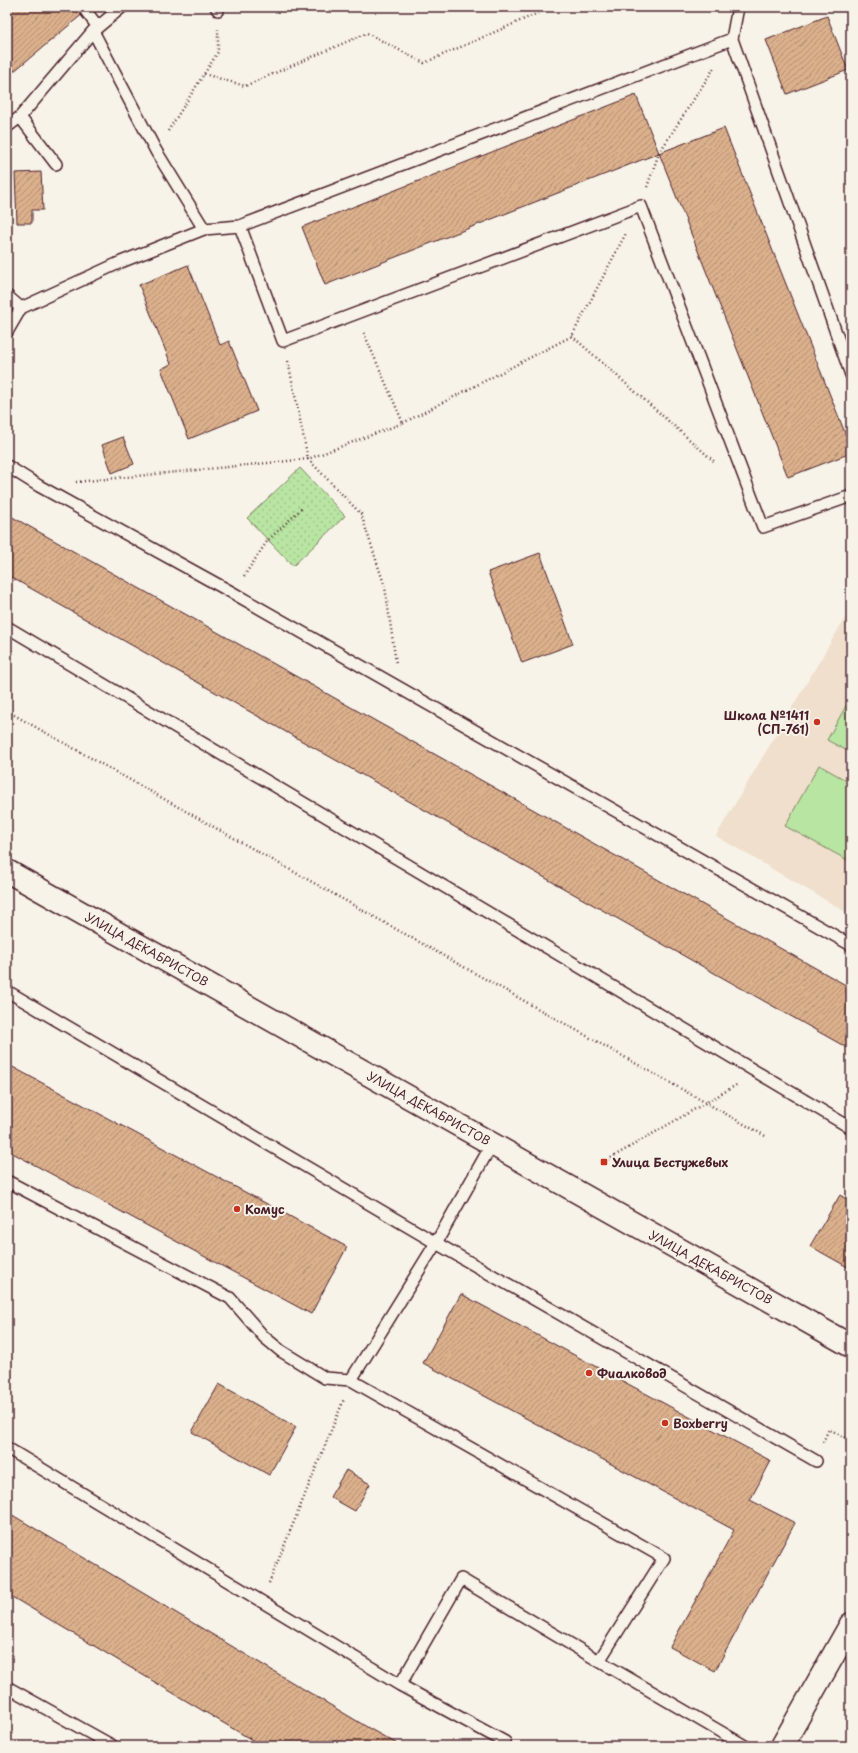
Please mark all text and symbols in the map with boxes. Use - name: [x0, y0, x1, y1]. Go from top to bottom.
- place label: Школа №1411 (СП-761): [724, 706, 809, 738]
- marker: Школа №1411 (СП-761): [812, 717, 822, 727]
- street label: УЛИЦА ДЕКАБРИСТОВ: [82, 908, 212, 990]
- street label: УЛИЦА ДЕКАБРИСТОВ: [364, 1067, 494, 1149]
- place label: Улица Бестужевых: [611, 1153, 729, 1171]
- marker: Улица Бестужевых: [599, 1157, 609, 1167]
- place label: Комус: [245, 1200, 285, 1218]
- marker: Комус: [232, 1204, 242, 1214]
- street label: УЛИЦА ДЕКАБРИСТОВ: [646, 1226, 776, 1308]
- place label: Фиалковод: [597, 1364, 667, 1382]
- marker: Фиалковод: [584, 1368, 594, 1378]
- place label: Boxberry: [673, 1414, 728, 1432]
- marker: Boxberry: [660, 1418, 670, 1428]

